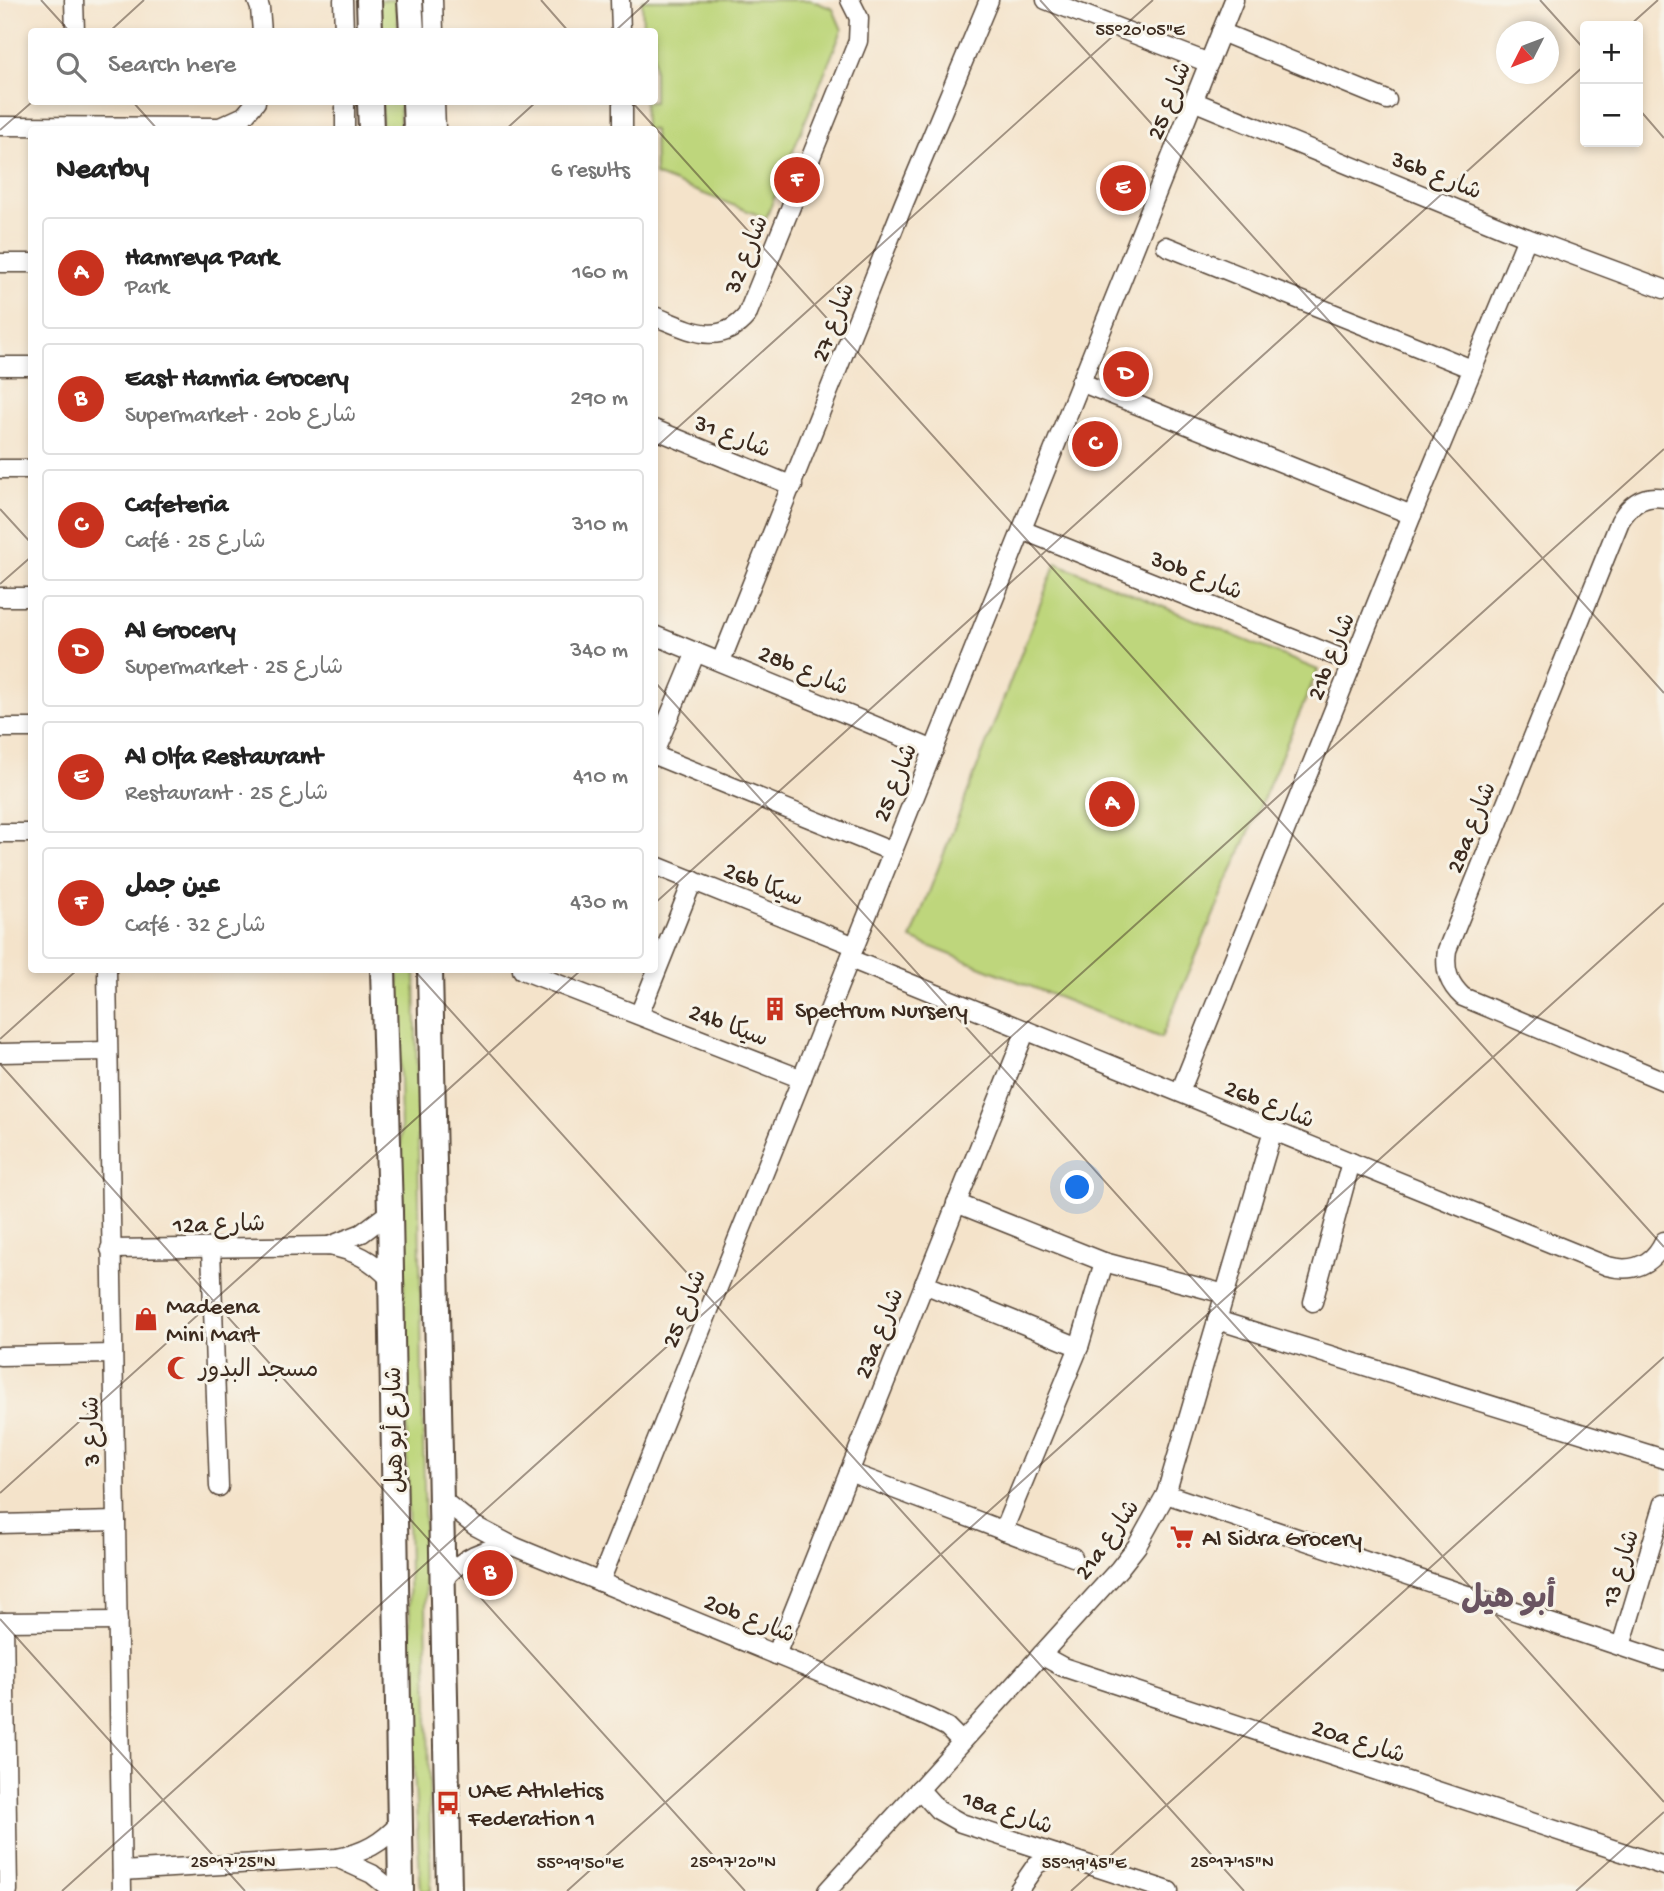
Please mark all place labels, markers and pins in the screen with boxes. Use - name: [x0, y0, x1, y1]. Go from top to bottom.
- pin: F: [774, 154, 820, 206]
- pin: E: [1100, 162, 1146, 214]
- pin: D: [1103, 348, 1149, 400]
- pin: C: [1072, 418, 1118, 470]
- pin: A: [1089, 778, 1135, 830]
- building icon: Spectrum Nursery: [761, 995, 789, 1023]
- place label: Spectrum Nursery: [795, 998, 968, 1027]
- place label: Madeena Mini Mart: [166, 1294, 261, 1351]
- shop icon: Madeena Mini Mart: [132, 1305, 160, 1333]
- mosque icon: مسجد البدور: [165, 1354, 193, 1382]
- place label: مسجد البدور: [197, 1357, 319, 1386]
- supermarket icon: Al Sidra Grocery: [1168, 1523, 1196, 1551]
- place label: Al Sidra Grocery: [1202, 1526, 1362, 1555]
- pin: B: [467, 1547, 513, 1599]
- place label: UAE Athletics Federation 1: [467, 1778, 604, 1835]
- bus stop icon: UAE Athletics Federation 1: [434, 1789, 462, 1817]

